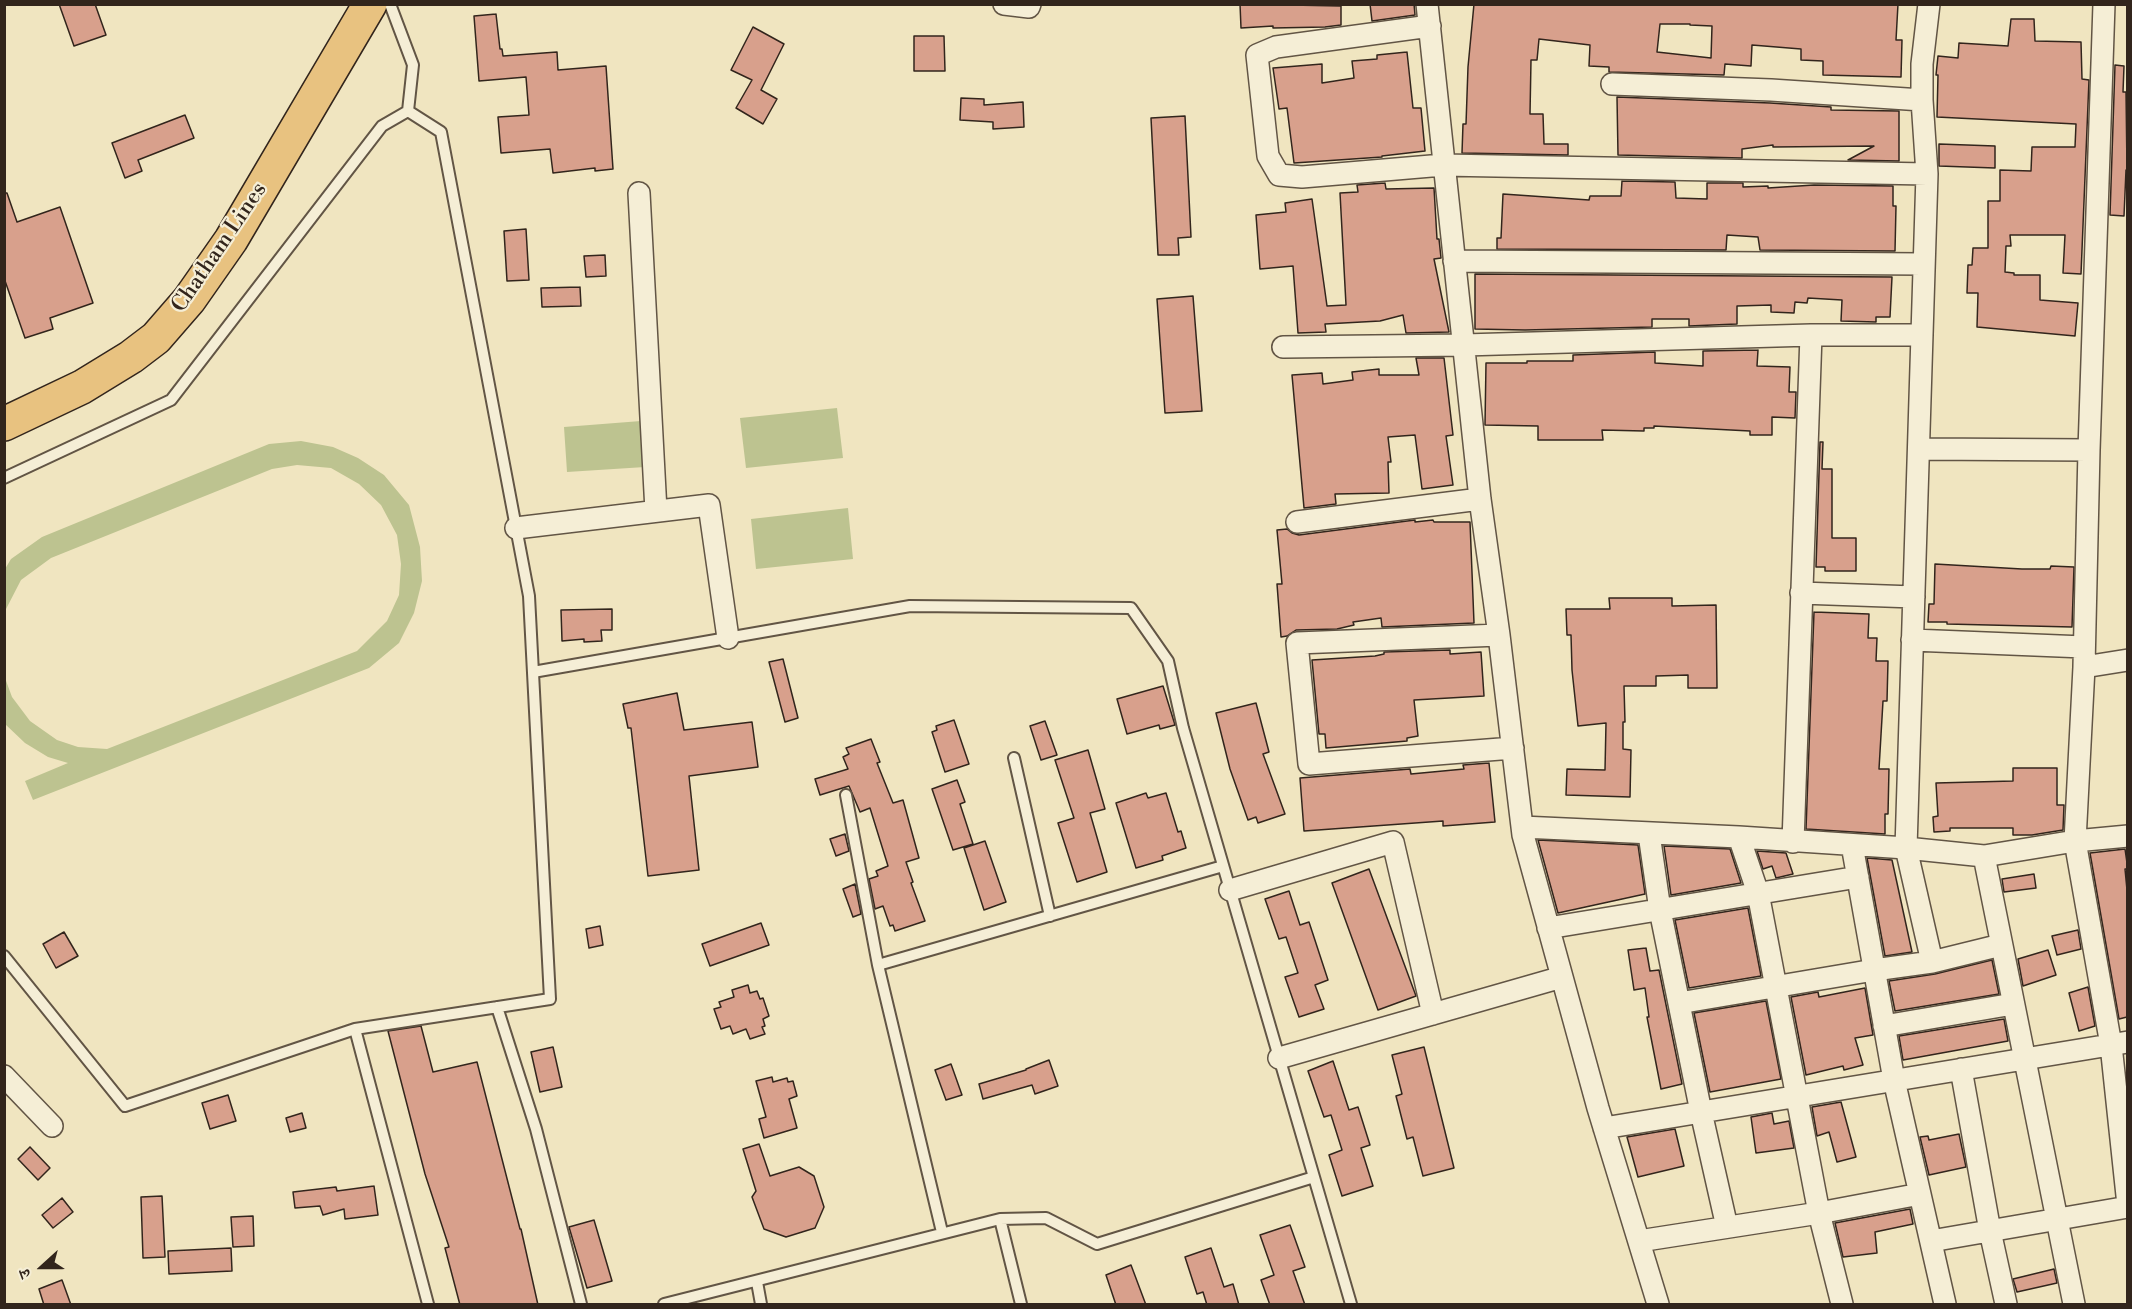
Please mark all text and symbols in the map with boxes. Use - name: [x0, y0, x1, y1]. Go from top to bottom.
- street label: Chatham Lines: [167, 178, 273, 318]
- north arrow: [12, 1237, 72, 1297]
- text: उ: [14, 1266, 36, 1281]

